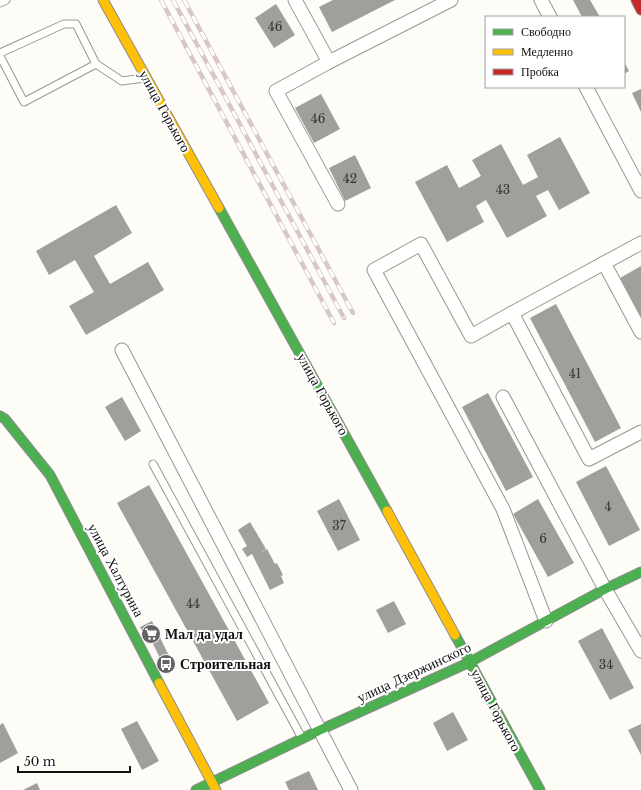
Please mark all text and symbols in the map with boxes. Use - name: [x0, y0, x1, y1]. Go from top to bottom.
- legend: [485, 16, 625, 88]
- house number: 46: [268, 19, 283, 34]
- text: Свободно: [521, 24, 571, 39]
- text: Медленно: [521, 44, 573, 59]
- text: Пробка: [521, 64, 559, 79]
- street label: улица Горького: [135, 67, 195, 155]
- house number: 46: [311, 111, 326, 126]
- house number: 42: [343, 171, 357, 186]
- house number: 43: [496, 182, 510, 197]
- street label: улица Горького: [293, 350, 353, 438]
- house number: 41: [569, 366, 581, 381]
- house number: 4: [604, 499, 612, 514]
- house number: 37: [332, 518, 347, 533]
- street label: улица Халтурина: [84, 520, 149, 620]
- house number: 6: [539, 531, 547, 546]
- house number: 44: [186, 596, 200, 611]
- supermarket icon: Мал да удал: [140, 623, 162, 645]
- place label: Мал да удал: [165, 625, 243, 643]
- street label: улица Дзержинского: [354, 638, 474, 706]
- bus stop icon: Строительная: [155, 653, 177, 675]
- place label: Строительная: [180, 655, 271, 673]
- house number: 34: [599, 657, 613, 672]
- street label: улица Горького: [467, 665, 525, 755]
- scale bar: [18, 748, 130, 774]
- text: 50 m: [24, 754, 56, 769]

